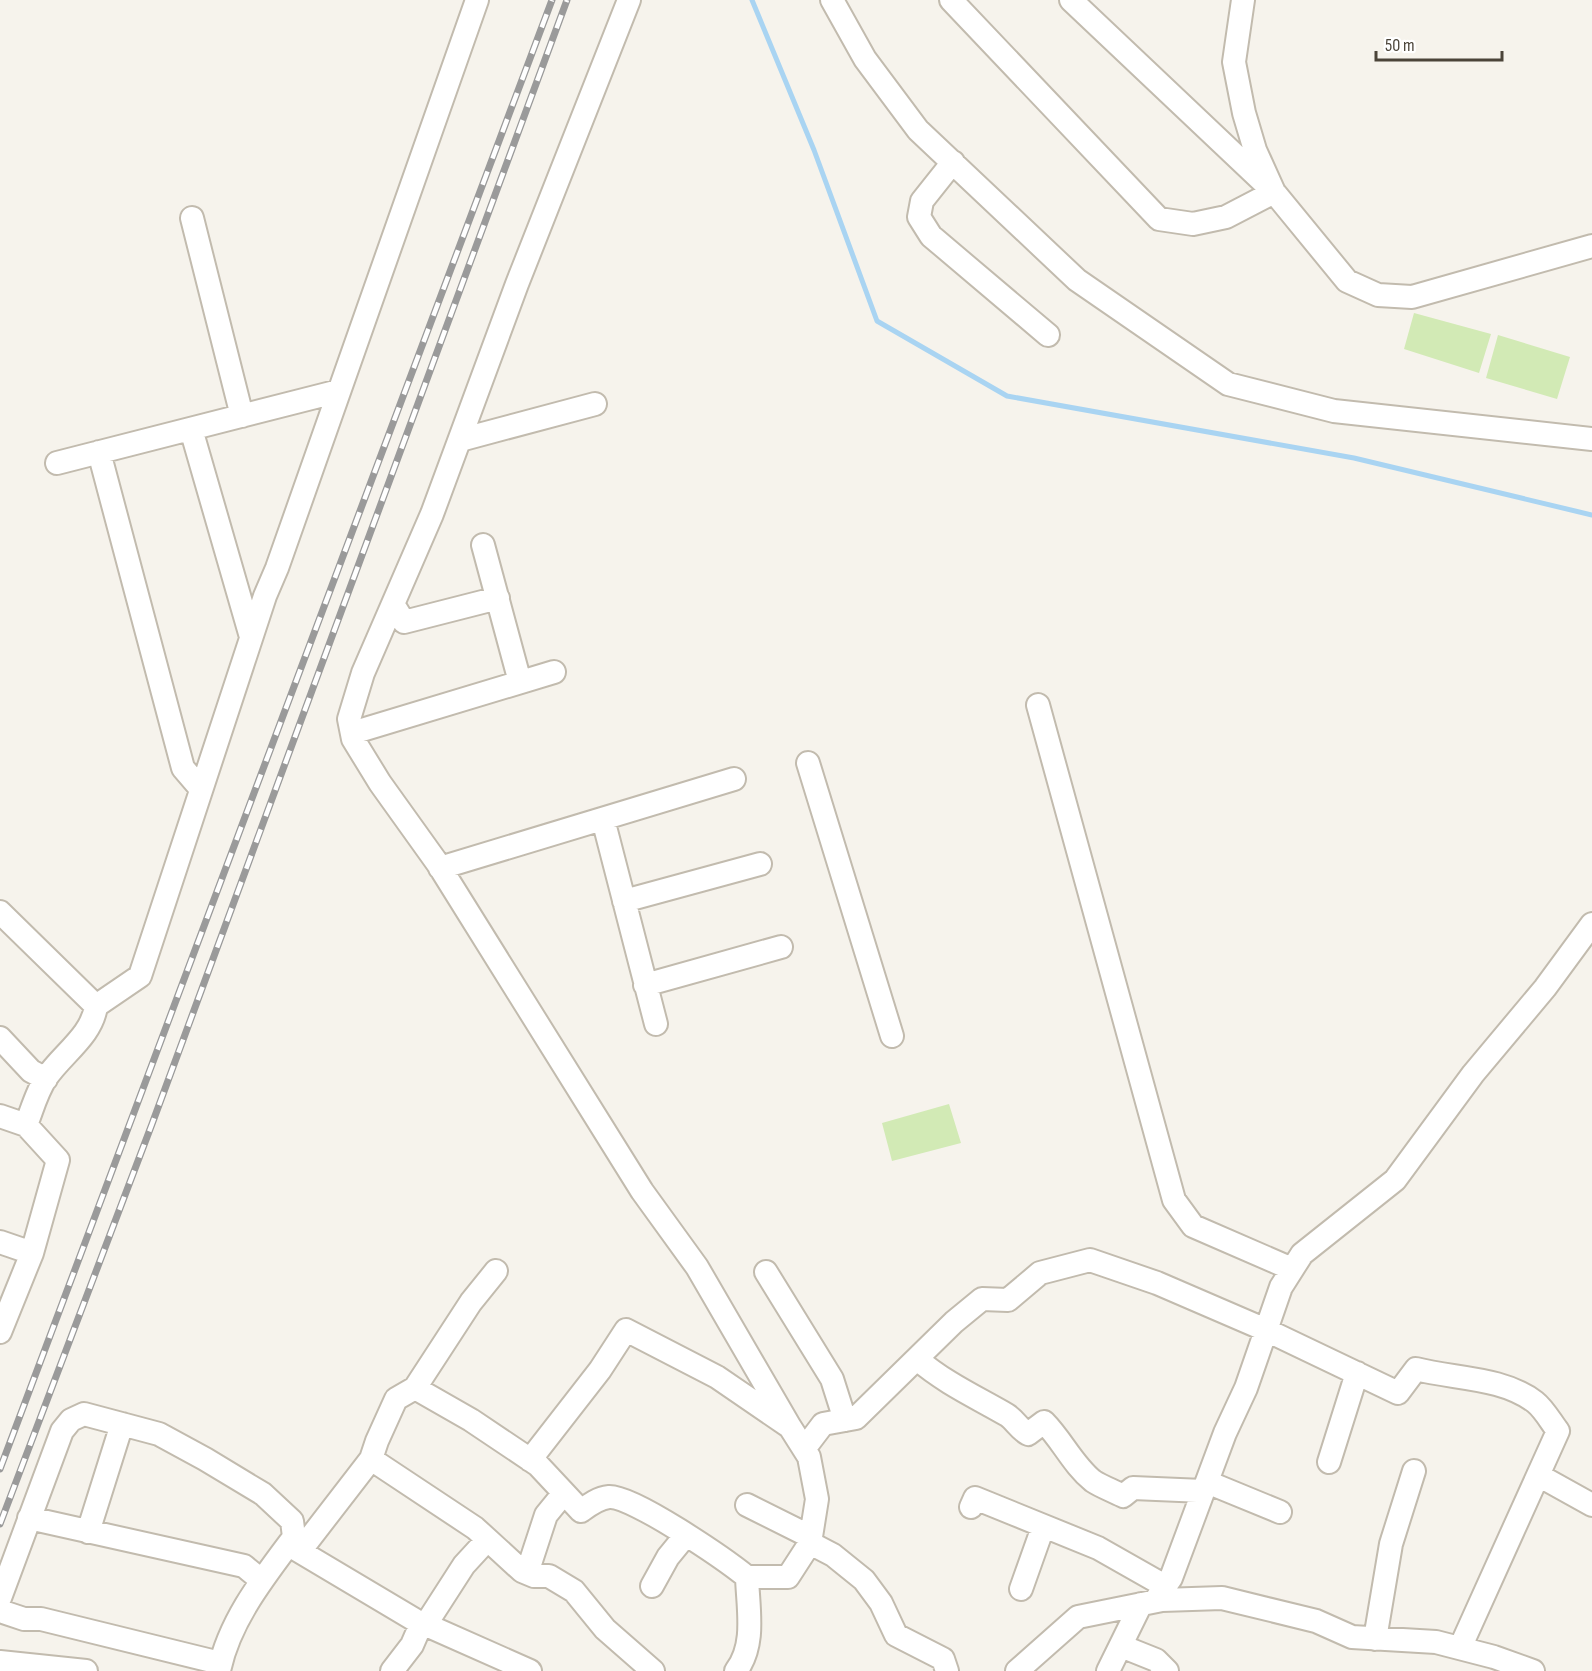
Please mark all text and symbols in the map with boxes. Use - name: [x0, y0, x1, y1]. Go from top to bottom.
- scale bar: [1376, 24, 1502, 62]
- text: 50 m: [1385, 35, 1415, 56]

